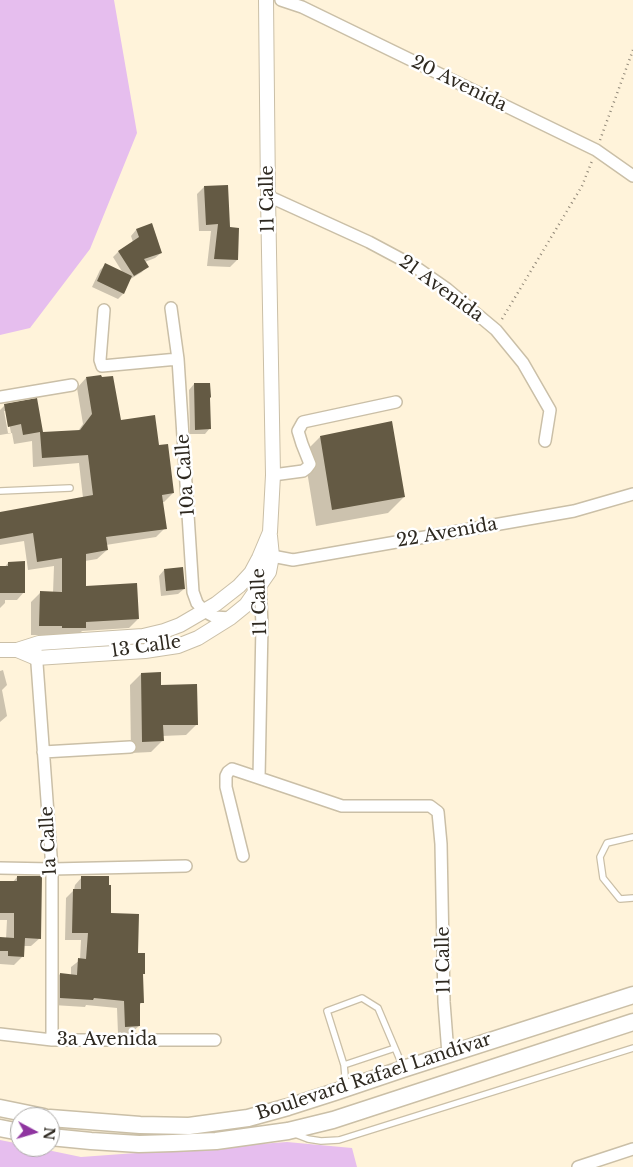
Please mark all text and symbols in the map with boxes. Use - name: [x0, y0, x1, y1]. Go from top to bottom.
- street label: 20 Avenida: [408, 52, 510, 116]
- street label: 11 Calle: [257, 165, 279, 233]
- street label: 21 Avenida: [395, 251, 487, 327]
- street label: 10a Calle: [172, 433, 200, 517]
- street label: 22 Avenida: [395, 514, 499, 552]
- street label: 11 Calle: [248, 568, 272, 636]
- street label: 13 Calle: [109, 631, 183, 663]
- street label: 1a Calle: [36, 806, 62, 876]
- street label: 11 Calle: [433, 926, 455, 994]
- street label: 3a Avenida: [57, 1029, 157, 1051]
- street label: Boulevard Rafael Landívar: [254, 1029, 494, 1125]
- north arrow: [10, 1107, 60, 1157]
- text: N: [39, 1126, 59, 1141]

